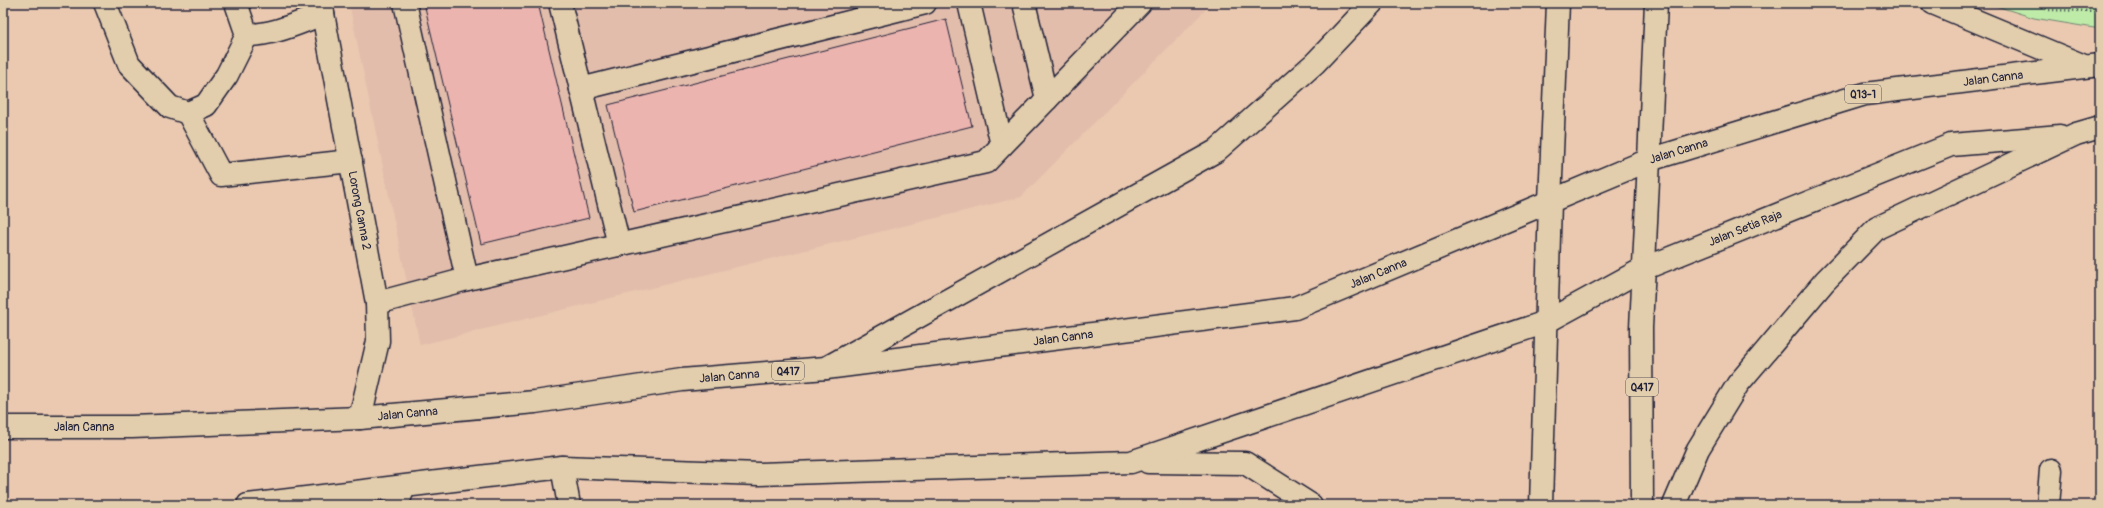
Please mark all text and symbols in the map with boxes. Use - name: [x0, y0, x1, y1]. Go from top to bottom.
- street label: Jalan Canna: [1962, 67, 2024, 89]
- road number: Q13-1: [1845, 85, 1881, 103]
- street label: Jalan Canna: [1647, 135, 1710, 167]
- street label: Lorong Canna 2: [345, 170, 375, 251]
- street label: Jalan Setia Raja: [1706, 206, 1784, 249]
- street label: Jalan Canna: [1347, 254, 1409, 292]
- street label: Jalan Canna: [1032, 326, 1094, 349]
- road number: Q417: [772, 362, 804, 380]
- street label: Jalan Canna: [698, 366, 761, 386]
- road number: Q417: [1626, 378, 1658, 396]
- street label: Jalan Canna: [377, 403, 439, 424]
- street label: Jalan Canna: [54, 420, 115, 435]

